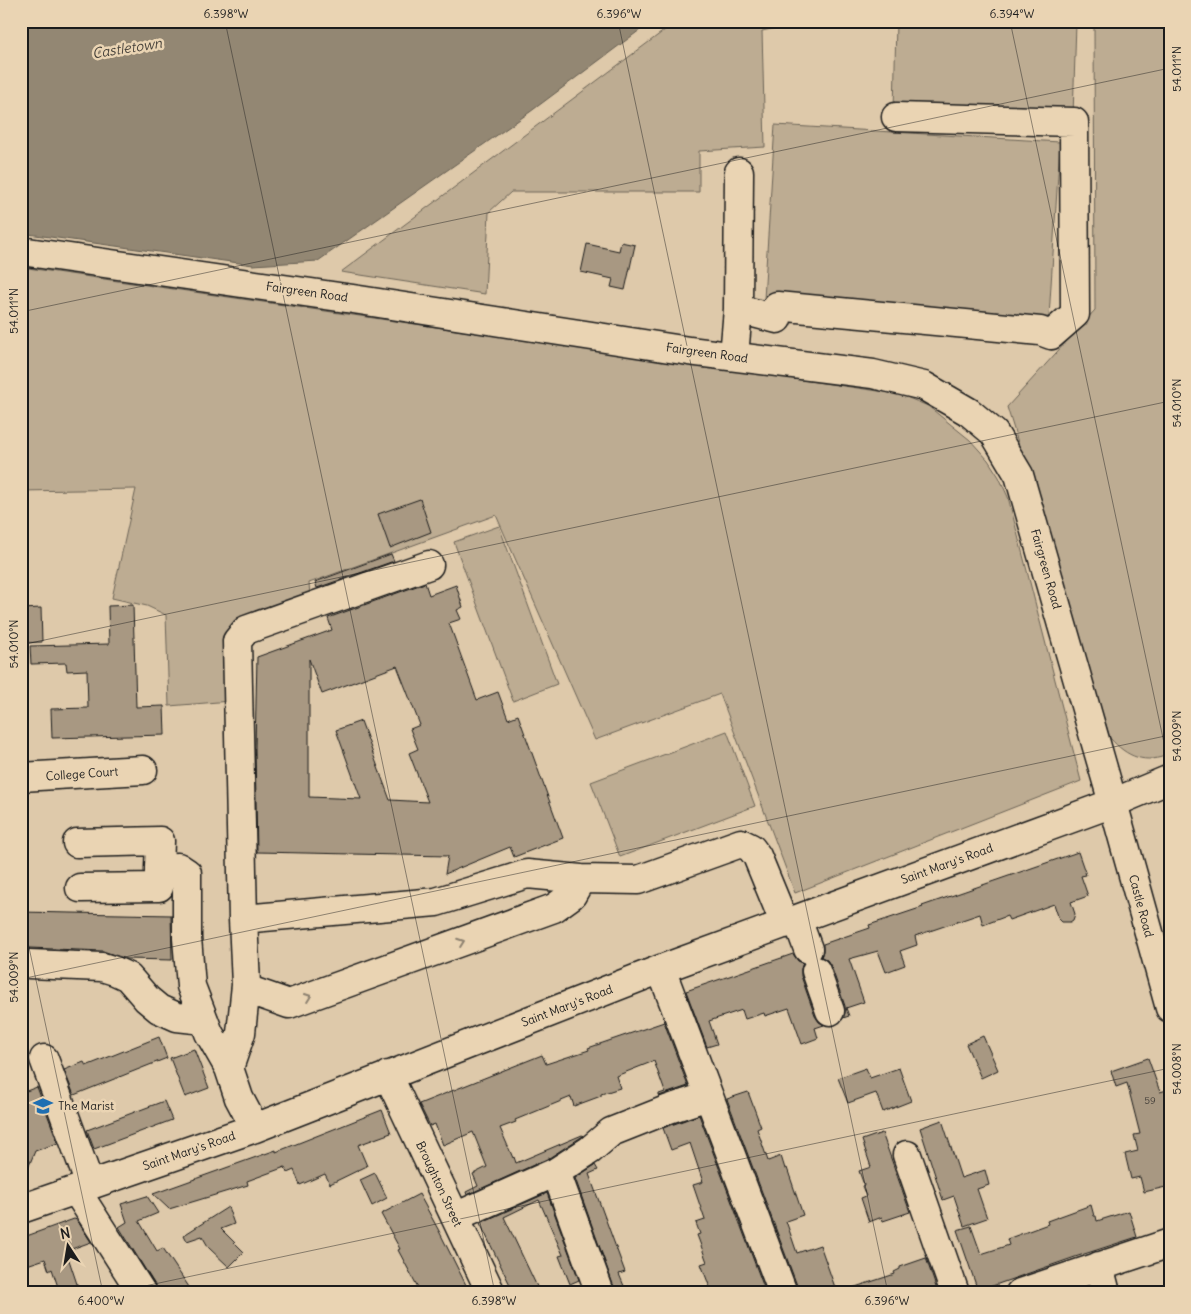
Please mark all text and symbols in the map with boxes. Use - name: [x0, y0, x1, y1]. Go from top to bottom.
- text: 6.398°W: [204, 6, 249, 21]
- text: 6.396°W: [597, 6, 642, 21]
- text: 6.394°W: [990, 6, 1035, 21]
- water label: Castletown: [91, 33, 164, 62]
- text: 54.011°N: [1169, 46, 1184, 92]
- street label: Fairgreen Road: [265, 278, 349, 305]
- text: 54.011°N: [6, 288, 21, 334]
- street label: Fairgreen Road: [665, 339, 749, 366]
- text: 54.010°N: [1169, 378, 1184, 428]
- street label: Fairgreen Road: [1028, 527, 1065, 611]
- text: 54.010°N: [6, 619, 21, 669]
- text: 54.009°N: [1169, 710, 1184, 762]
- street label: College Court: [45, 763, 119, 784]
- street label: Saint Mary's Road: [899, 840, 995, 887]
- street label: Castle Road: [1126, 873, 1157, 939]
- one-way arrow: [456, 938, 465, 948]
- text: 54.009°N: [6, 951, 21, 1003]
- street label: Saint Mary's Road: [519, 981, 615, 1030]
- one-way arrow: [304, 993, 312, 1003]
- text: 54.008°N: [1169, 1043, 1184, 1095]
- house number: 59: [1144, 1094, 1156, 1107]
- school or university icon: The Marist: [32, 1095, 54, 1117]
- place label: The Marist: [58, 1098, 114, 1113]
- street label: Saint Mary's Road: [141, 1128, 237, 1173]
- street label: Broughton Street: [413, 1139, 466, 1229]
- north arrow: [42, 1222, 92, 1272]
- text: N: [59, 1223, 72, 1243]
- text: 6.400°W: [78, 1293, 125, 1308]
- text: 6.398°W: [472, 1293, 517, 1308]
- text: 6.396°W: [865, 1293, 910, 1308]

